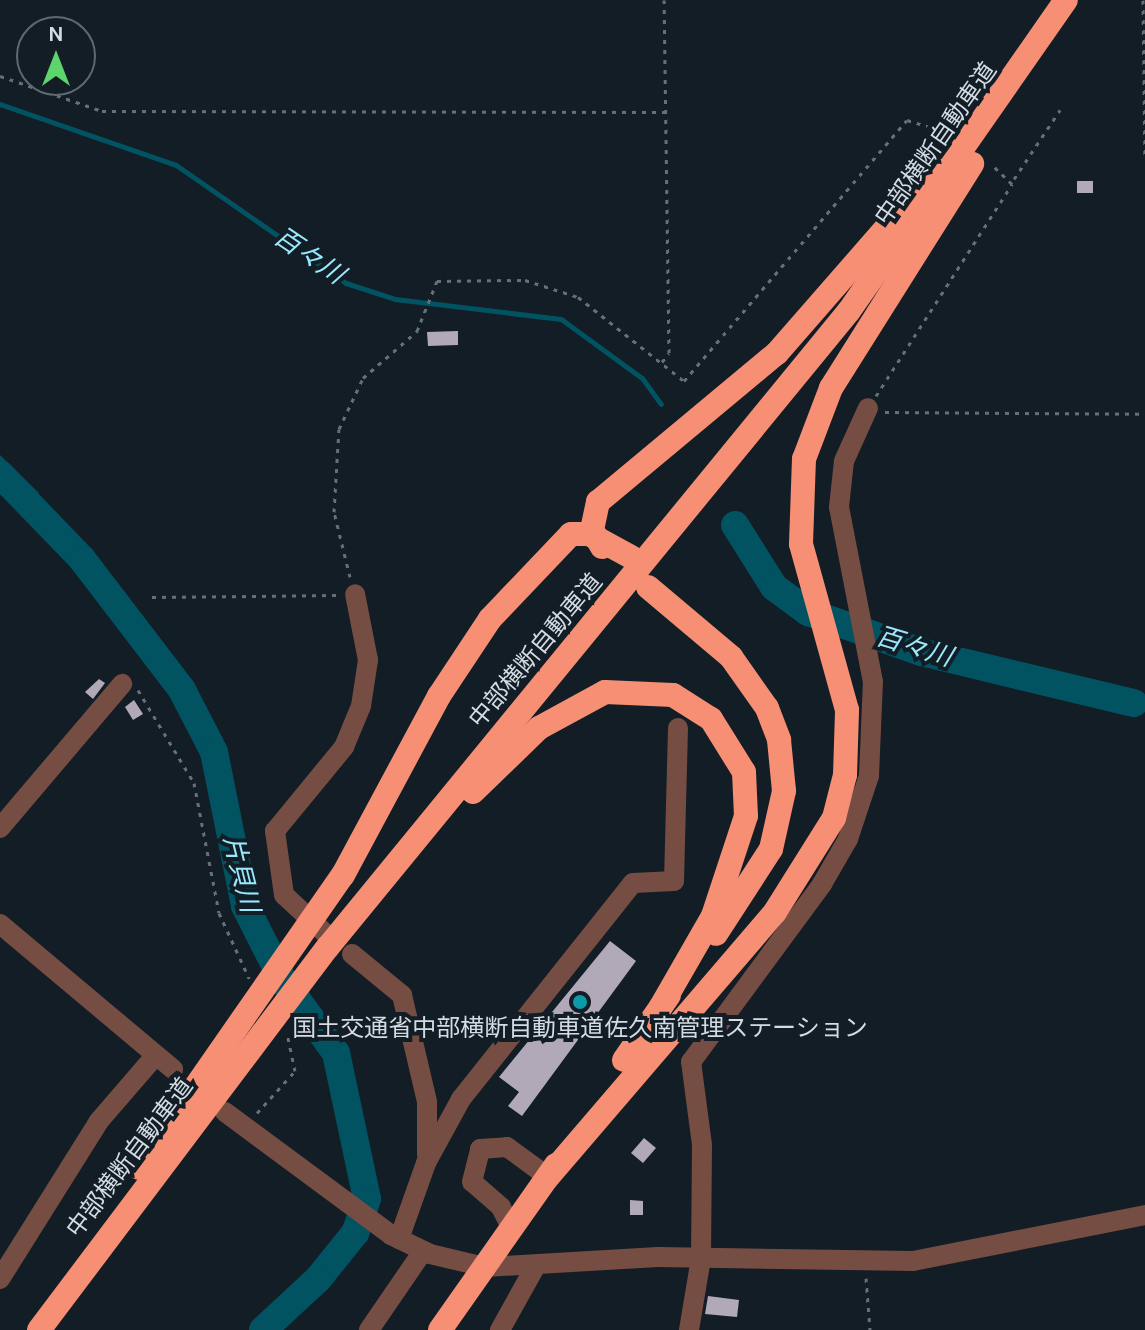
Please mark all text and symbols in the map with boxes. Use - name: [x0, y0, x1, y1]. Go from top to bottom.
- north arrow: [16, 16, 96, 96]
- text: N: [48, 21, 64, 47]
- street label: 中部横断自動車道: [869, 57, 1003, 231]
- water label: 百々川: [268, 221, 350, 291]
- street label: 中部横断自動車道: [463, 568, 609, 734]
- water label: 百々川: [872, 621, 956, 673]
- water label: 片貝川: [216, 832, 266, 916]
- marker: 国土交通省中部横断自動車道佐久南管理ステーション: [571, 993, 589, 1011]
- place label: 国土交通省中部横断自動車道佐久南管理ステーション: [292, 1015, 868, 1043]
- street label: 中部横断自動車道: [61, 1073, 199, 1243]

